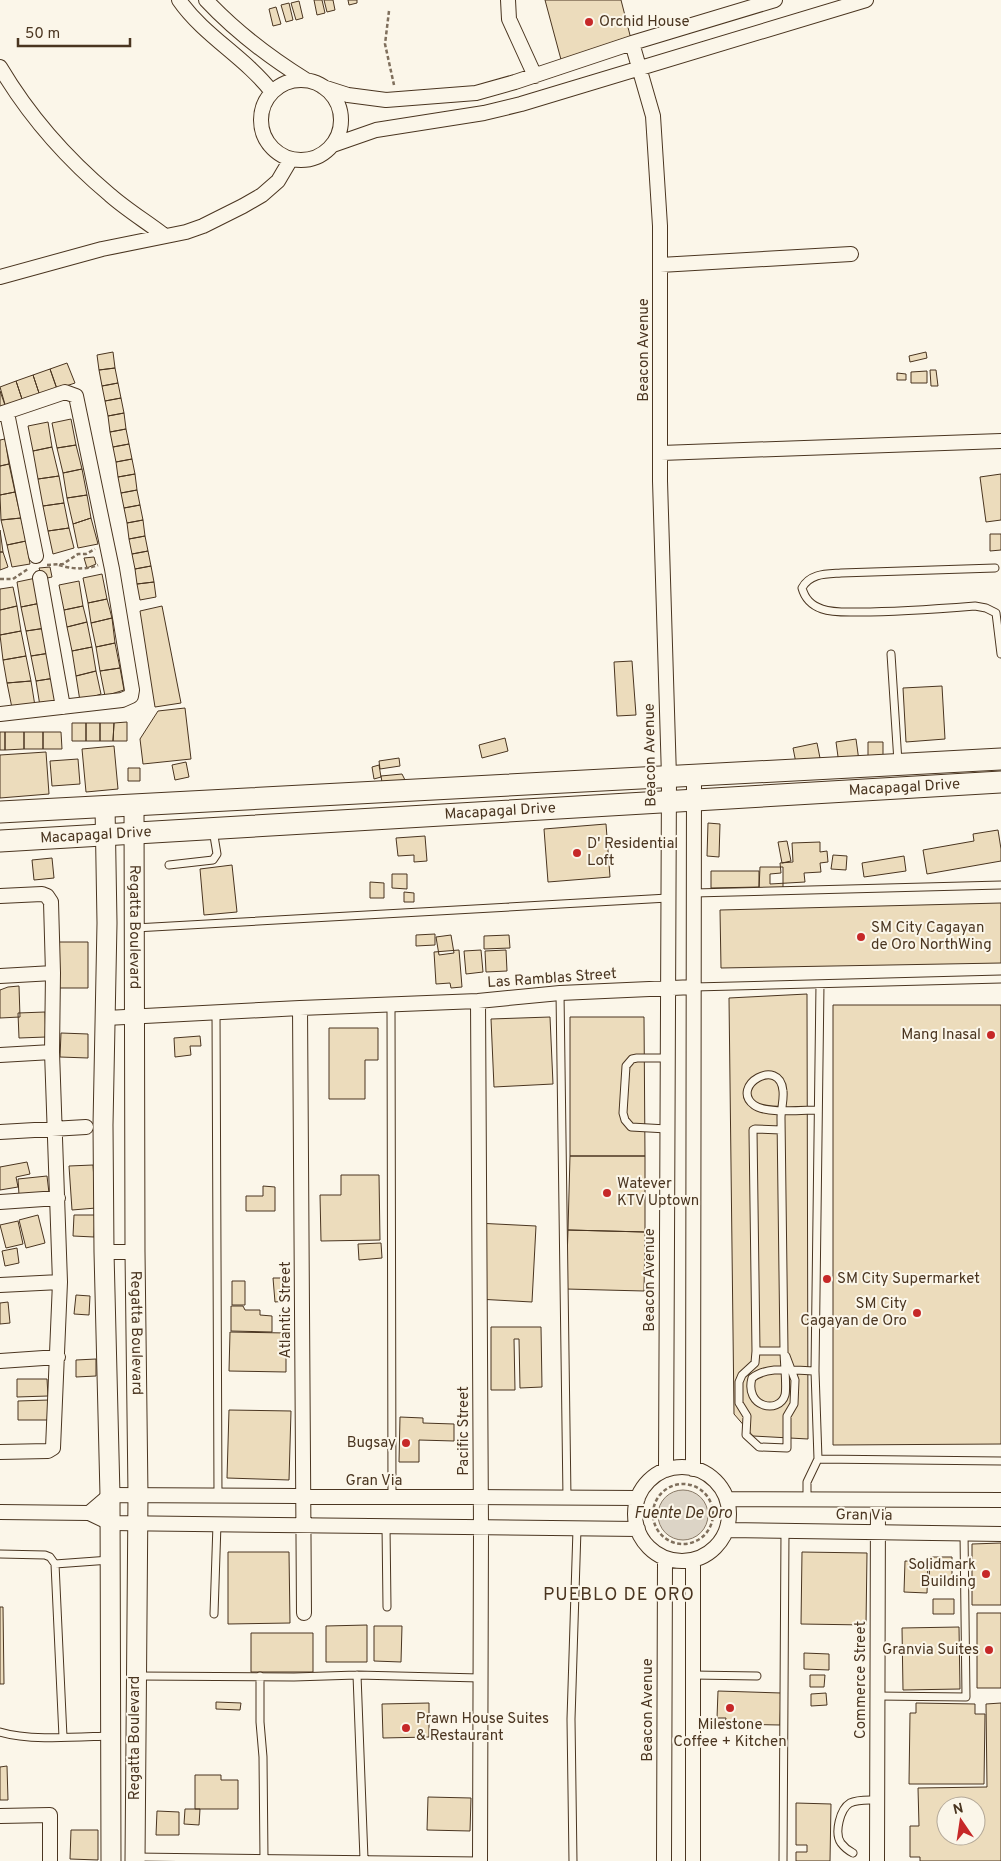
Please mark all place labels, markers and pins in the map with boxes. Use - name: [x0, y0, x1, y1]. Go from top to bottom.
- place label: Orchid House: [599, 13, 689, 32]
- marker: Orchid House: [583, 16, 595, 28]
- place label: D' Residential Loft: [587, 835, 678, 871]
- marker: D' Residential Loft: [571, 847, 583, 859]
- place label: SM City Cagayan de Oro NorthWing: [871, 919, 992, 955]
- marker: SM City Cagayan de Oro NorthWing: [855, 931, 867, 943]
- place label: Mang Inasal: [901, 1026, 981, 1045]
- marker: Mang Inasal: [985, 1029, 997, 1041]
- place label: Watever KTV Uptown: [617, 1175, 699, 1211]
- marker: Watever KTV Uptown: [601, 1187, 613, 1199]
- place label: SM City Supermarket: [837, 1270, 980, 1289]
- marker: SM City Supermarket: [821, 1273, 833, 1285]
- place label: SM City Cagayan de Oro: [800, 1295, 907, 1331]
- marker: SM City Cagayan de Oro: [911, 1307, 923, 1319]
- place label: Bugsay: [347, 1434, 396, 1453]
- marker: Bugsay: [400, 1437, 412, 1449]
- place label: Solidmark Building: [908, 1556, 976, 1592]
- marker: Solidmark Building: [980, 1568, 992, 1580]
- place label: Granvia Suites: [882, 1641, 979, 1660]
- marker: Granvia Suites: [983, 1644, 995, 1656]
- marker: Milestone Coffee + Kitchen: [724, 1702, 736, 1714]
- place label: Prawn House Suites & Restaurant: [416, 1710, 549, 1746]
- place label: Milestone Coffee + Kitchen: [673, 1716, 787, 1752]
- marker: Prawn House Suites & Restaurant: [400, 1722, 412, 1734]

